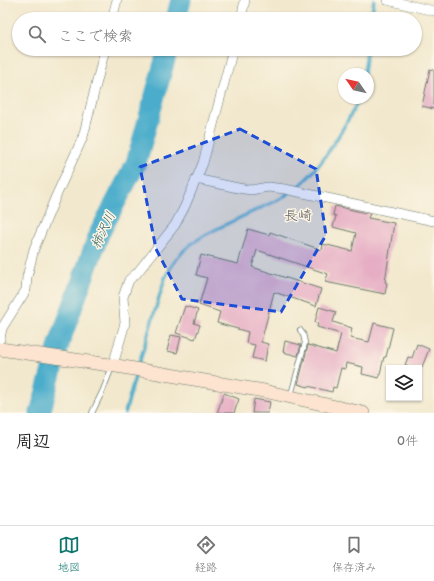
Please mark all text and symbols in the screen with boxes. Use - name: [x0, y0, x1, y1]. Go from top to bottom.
- search box: [12, 12, 422, 56]
- icon: search: [26, 23, 48, 45]
- text: ここで検索: [58, 27, 133, 45]
- north arrow: [338, 68, 374, 104]
- district label: 長崎: [284, 207, 312, 224]
- water label: 柿沢川: [88, 209, 118, 251]
- map controls: [386, 365, 422, 401]
- button: layers: [386, 365, 422, 401]
- text: 周辺: [16, 431, 50, 451]
- text: 0件: [397, 433, 418, 448]
- tab: 地図: [58, 534, 80, 574]
- tab: 経路: [195, 534, 217, 574]
- tab: 保存済み: [332, 534, 376, 574]

